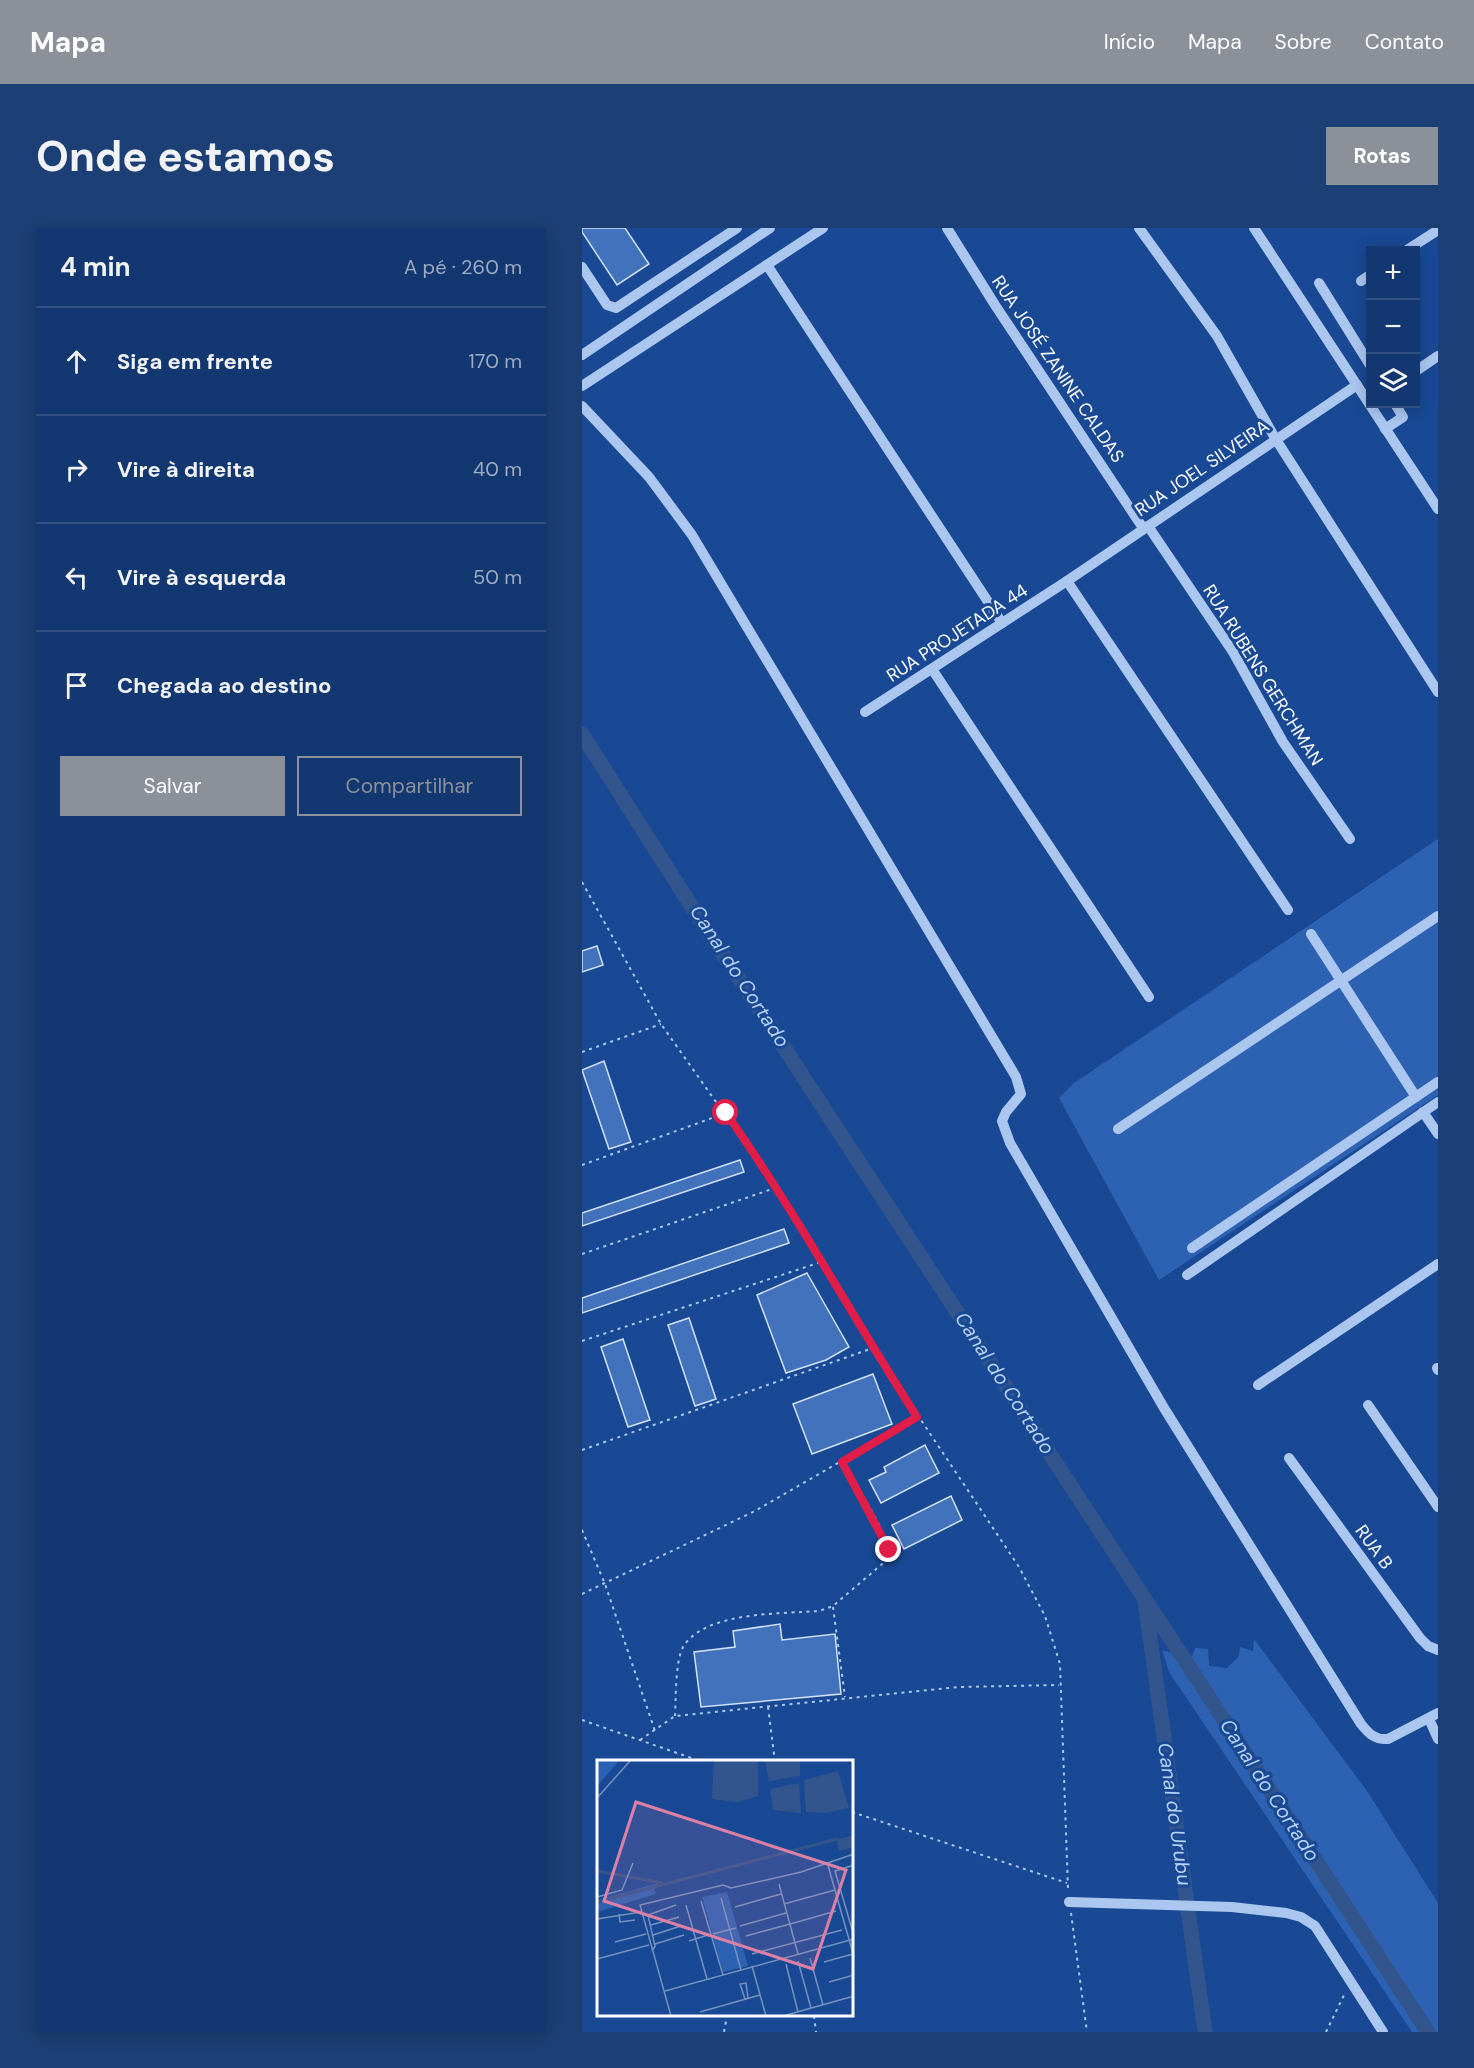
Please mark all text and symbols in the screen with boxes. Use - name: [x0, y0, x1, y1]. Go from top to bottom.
- text: Mapa: [30, 24, 106, 61]
- text: Início: [1104, 28, 1155, 56]
- text: Mapa: [1188, 28, 1242, 56]
- text: Sobre: [1275, 28, 1332, 56]
- text: Contato: [1365, 28, 1444, 56]
- button: Rotas: [1326, 127, 1438, 185]
- text: Onde estamos: [36, 129, 335, 184]
- map controls: [1366, 246, 1420, 408]
- button: +: [1366, 246, 1420, 300]
- text: 4 min: [60, 250, 131, 284]
- text: A pé · 260 m: [404, 254, 522, 280]
- street label: RUA JOSÉ ZANINE CALDAS: [986, 271, 1130, 467]
- button: −: [1366, 300, 1420, 354]
- icon: ahead: [60, 345, 93, 378]
- text: Siga em frente: [117, 347, 273, 376]
- text: 170 m: [469, 348, 522, 374]
- button: layers: [1366, 354, 1420, 408]
- street label: RUA JOEL SILVEIRA: [1130, 414, 1274, 522]
- icon: right: [60, 453, 93, 486]
- text: Vire à direita: [117, 455, 255, 484]
- text: 40 m: [473, 456, 522, 482]
- icon: left: [60, 561, 93, 594]
- text: Vire à esquerda: [117, 563, 286, 592]
- text: 50 m: [473, 564, 522, 590]
- street label: RUA PROJETADA 44: [882, 578, 1032, 688]
- street label: RUA RUBENS GERCHMAN: [1197, 580, 1329, 770]
- icon: arrive: [60, 669, 93, 702]
- text: Chegada ao destino: [117, 671, 331, 700]
- button: Salvar: [60, 756, 285, 816]
- button: Compartilhar: [297, 756, 522, 816]
- water label: Canal do Cortado: [684, 900, 796, 1052]
- route start: [712, 1099, 738, 1125]
- water label: Canal do Cortado: [949, 1307, 1061, 1459]
- street label: RUA B: [1350, 1520, 1398, 1574]
- route end: [875, 1536, 901, 1562]
- water label: Canal do Cortado: [1214, 1714, 1326, 1866]
- water label: Canal do Urubu: [1152, 1741, 1198, 1887]
- inset map: [597, 1760, 854, 2017]

